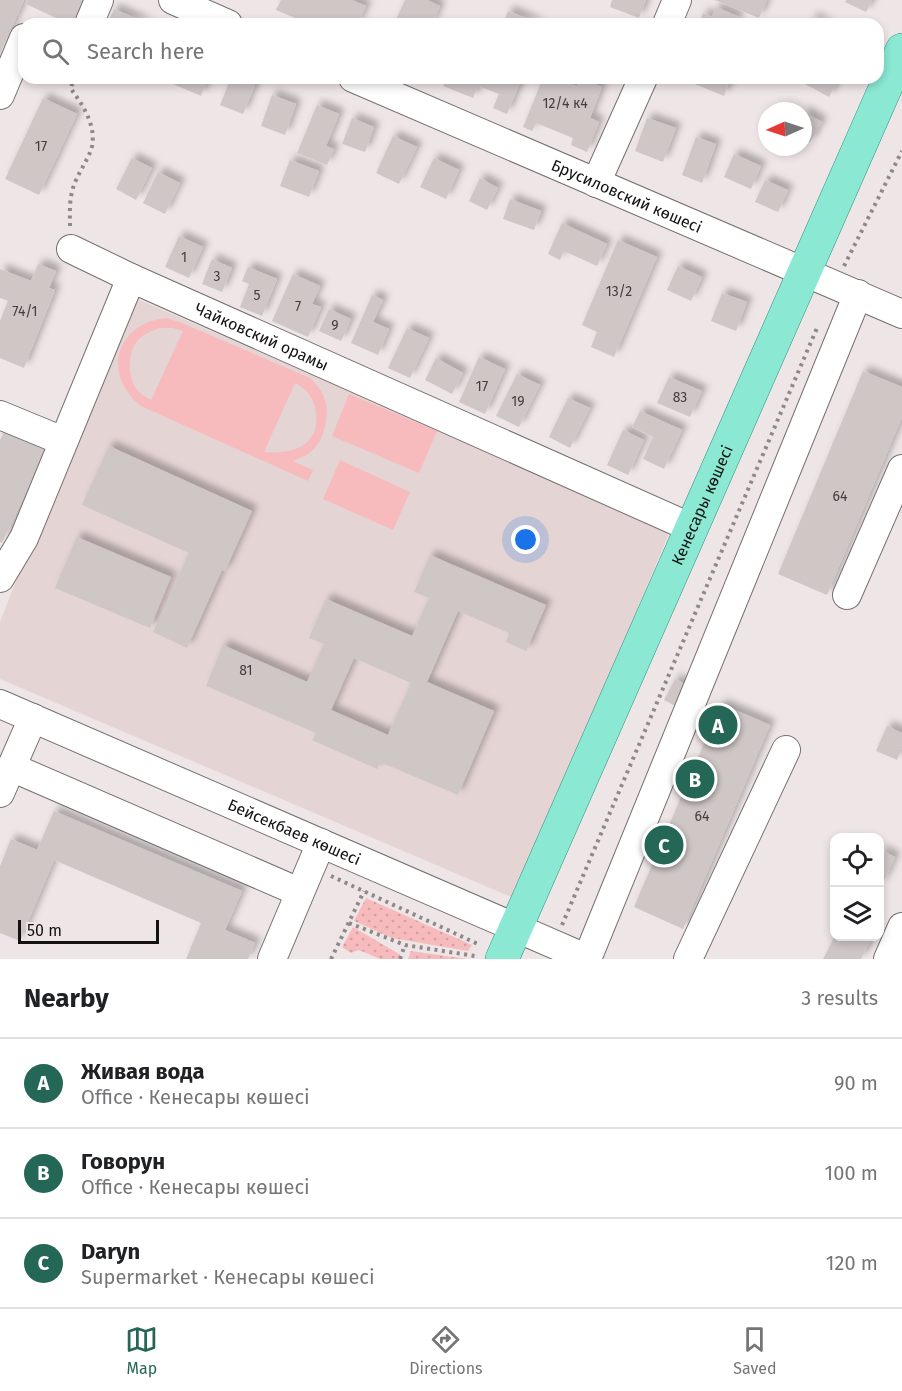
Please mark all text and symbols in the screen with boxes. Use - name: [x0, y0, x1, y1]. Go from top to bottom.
- search box: [18, 18, 884, 84]
- icon: search: [39, 35, 72, 68]
- text: Search here: [87, 38, 205, 65]
- house number: 12/4 к4: [542, 95, 588, 112]
- north arrow: [758, 102, 812, 156]
- house number: 17: [35, 138, 47, 155]
- street label: Брусиловский көшесі: [549, 155, 705, 236]
- house number: 1: [181, 249, 187, 266]
- house number: 3: [214, 268, 221, 285]
- house number: 13/2: [606, 283, 632, 300]
- house number: 5: [253, 287, 261, 304]
- street label: Чайковский орамы: [192, 298, 331, 374]
- house number: 7: [295, 298, 301, 315]
- house number: 74/1: [12, 303, 38, 320]
- house number: 9: [331, 317, 339, 334]
- house number: 17: [476, 378, 488, 395]
- house number: 83: [673, 389, 687, 406]
- house number: 19: [511, 393, 525, 410]
- street label: Кенесары көшесі: [667, 442, 736, 568]
- house number: 64: [833, 488, 848, 505]
- your location: [511, 525, 540, 554]
- house number: 81: [239, 662, 253, 679]
- pin: A: [698, 702, 738, 748]
- pin: B: [676, 756, 714, 802]
- street label: Бейсекбаев көшесі: [225, 795, 364, 869]
- house number: 64: [695, 808, 710, 825]
- pin: C: [644, 822, 684, 868]
- map controls: [830, 833, 884, 941]
- button: locate: [830, 833, 884, 887]
- button: layers: [830, 887, 884, 941]
- scale bar: [18, 917, 159, 944]
- text: 50 m: [27, 921, 62, 940]
- text: Nearby: [24, 983, 109, 1014]
- text: 3 results: [801, 986, 878, 1010]
- text: Живая вода: [81, 1058, 204, 1085]
- text: A: [38, 1071, 49, 1095]
- text: 90 m: [834, 1071, 878, 1095]
- text: Office · Кенесары көшесі: [81, 1085, 310, 1109]
- text: Говорун: [81, 1148, 165, 1175]
- text: B: [37, 1161, 50, 1185]
- text: 100 m: [825, 1161, 878, 1185]
- text: Office · Кенесары көшесі: [81, 1175, 310, 1199]
- text: Daryn: [81, 1238, 140, 1265]
- text: C: [38, 1251, 49, 1275]
- text: 120 m: [826, 1251, 878, 1275]
- text: Supermarket · Кенесары көшесі: [81, 1265, 375, 1289]
- tab: Map: [125, 1323, 158, 1378]
- tab: Directions: [409, 1323, 483, 1378]
- tab: Saved: [733, 1323, 777, 1378]

